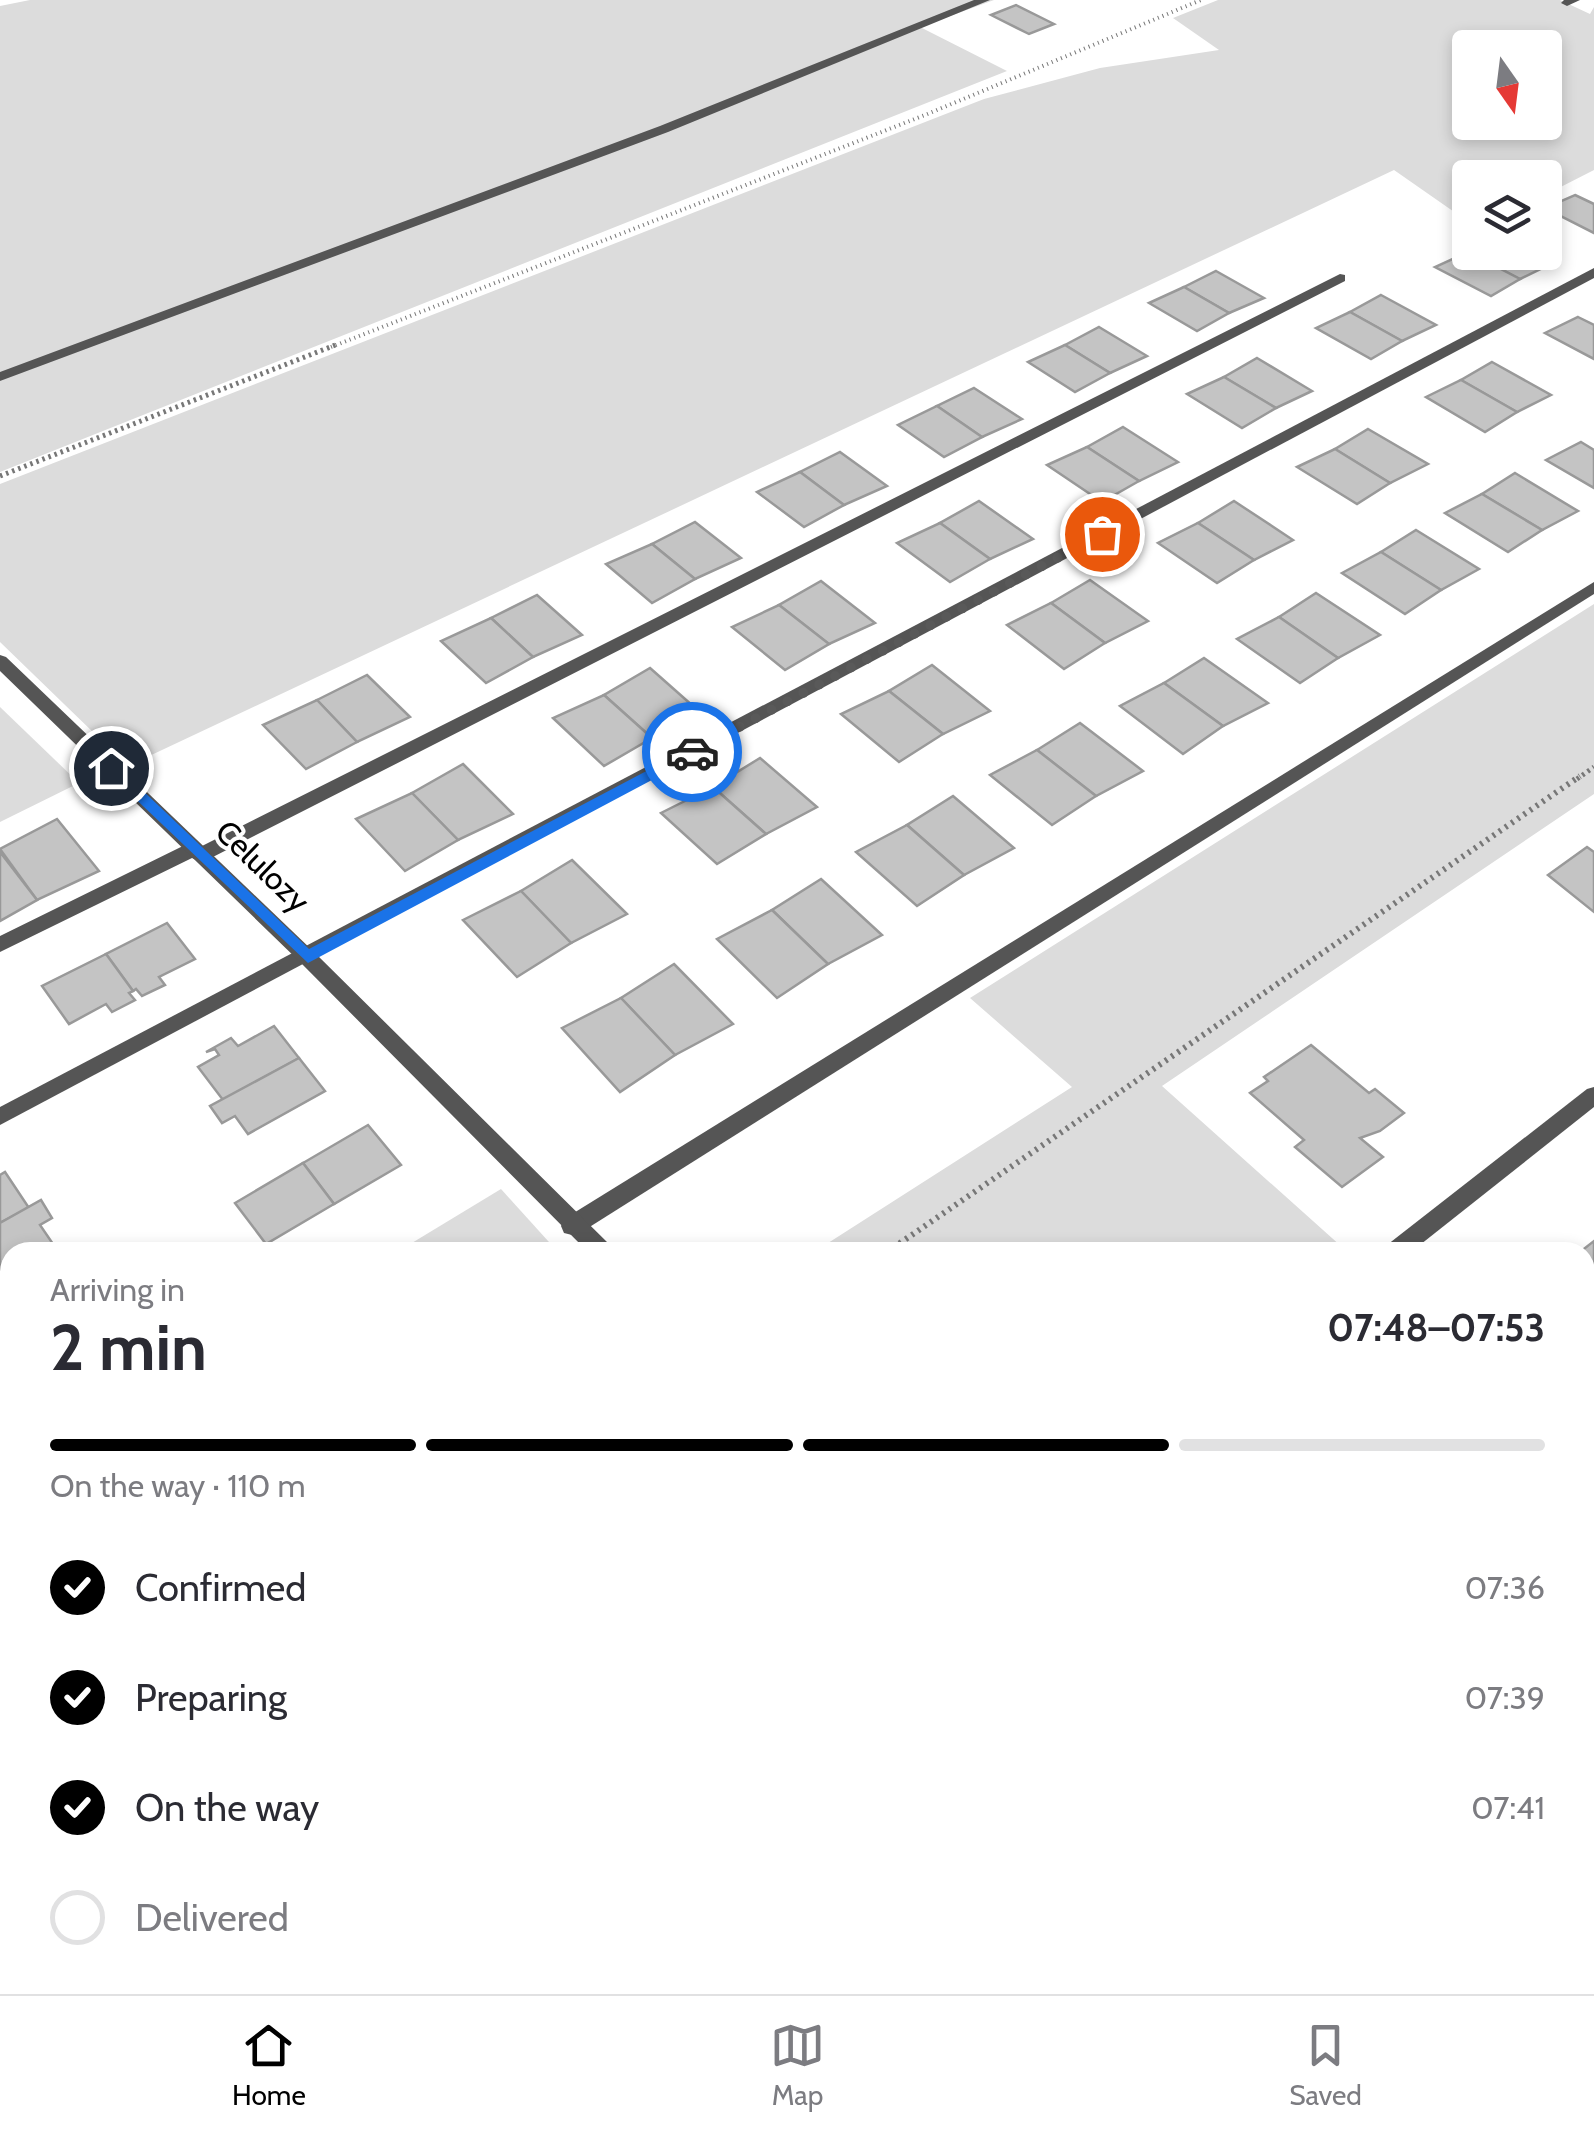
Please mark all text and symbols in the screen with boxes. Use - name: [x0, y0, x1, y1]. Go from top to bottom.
- north arrow: [1452, 30, 1562, 140]
- map controls: [1452, 30, 1562, 270]
- button: layers: [1452, 160, 1562, 270]
- pin: [1060, 492, 1145, 577]
- icon: bag: [1075, 507, 1130, 562]
- courier: [642, 702, 742, 802]
- icon: car: [665, 725, 720, 780]
- pin: [69, 726, 154, 811]
- icon: home: [84, 741, 139, 796]
- street label: Celulozy: [208, 812, 318, 920]
- text: Arriving in: [50, 1270, 185, 1309]
- text: 07:48–07:53: [1327, 1304, 1545, 1351]
- text: 2 min: [50, 1307, 207, 1386]
- text: On the way · 110 m: [50, 1466, 306, 1505]
- icon: check: [50, 1560, 105, 1615]
- text: Confirmed: [135, 1564, 306, 1611]
- text: 07:36: [1465, 1568, 1545, 1607]
- icon: check: [50, 1670, 105, 1725]
- text: Preparing: [135, 1674, 287, 1721]
- text: 07:39: [1465, 1678, 1545, 1717]
- icon: check: [50, 1780, 105, 1835]
- text: On the way: [135, 1784, 319, 1831]
- text: 07:41: [1471, 1788, 1545, 1827]
- text: Delivered: [135, 1894, 289, 1941]
- tab: Home: [232, 2018, 306, 2112]
- tab: Map: [770, 2018, 825, 2112]
- tab: Saved: [1289, 2018, 1362, 2112]

